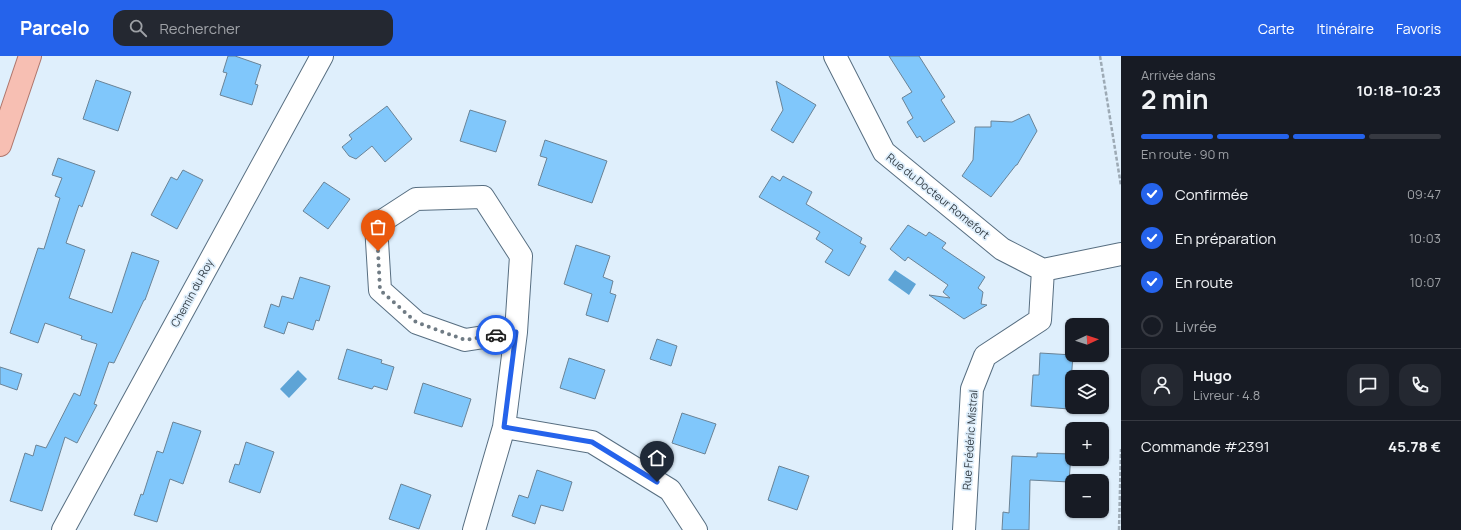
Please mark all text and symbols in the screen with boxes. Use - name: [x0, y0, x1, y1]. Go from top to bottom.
- search box: [113, 10, 393, 46]
- text: Parcelo: [20, 15, 89, 41]
- icon: search: [127, 17, 149, 39]
- text: Rechercher: [159, 18, 240, 39]
- text: Carte: [1258, 19, 1294, 38]
- text: Itinéraire: [1316, 19, 1374, 38]
- text: Favoris: [1396, 19, 1441, 38]
- text: Arrivée dans: [1141, 66, 1216, 84]
- text: 10:18–10:23: [1356, 80, 1441, 101]
- text: 2 min: [1141, 81, 1209, 117]
- text: En route · 90 m: [1141, 145, 1229, 163]
- street label: Rue du Docteur Romefort: [884, 149, 993, 242]
- icon: check: [1141, 183, 1163, 205]
- text: Confirmée: [1175, 184, 1248, 205]
- text: 09:47: [1407, 185, 1441, 203]
- pin: [361, 210, 395, 251]
- icon: bag: [367, 216, 389, 238]
- icon: check: [1141, 227, 1163, 249]
- text: En préparation: [1175, 228, 1276, 249]
- text: 10:03: [1409, 229, 1441, 247]
- street label: Chemin du Roy: [167, 256, 217, 329]
- icon: check: [1141, 271, 1163, 293]
- text: En route: [1175, 272, 1233, 293]
- text: 10:07: [1410, 273, 1441, 291]
- courier: [476, 315, 516, 355]
- text: Livrée: [1175, 316, 1217, 337]
- north arrow: [1065, 318, 1109, 362]
- map controls: [1065, 318, 1109, 518]
- icon: car: [485, 324, 507, 346]
- button: person: [1141, 364, 1183, 406]
- button: chat: [1347, 364, 1389, 406]
- button: phone: [1399, 364, 1441, 406]
- text: Hugo: [1193, 365, 1232, 386]
- button: layers: [1065, 370, 1109, 414]
- text: Livreur · 4.8: [1193, 386, 1260, 404]
- street label: Rue Frédéric Mistral: [959, 389, 980, 490]
- button: +: [1065, 422, 1109, 466]
- text: Commande #2391: [1141, 436, 1270, 457]
- text: 45.78 €: [1388, 436, 1441, 457]
- pin: [640, 441, 674, 482]
- icon: home: [646, 447, 668, 469]
- button: −: [1065, 474, 1109, 518]

